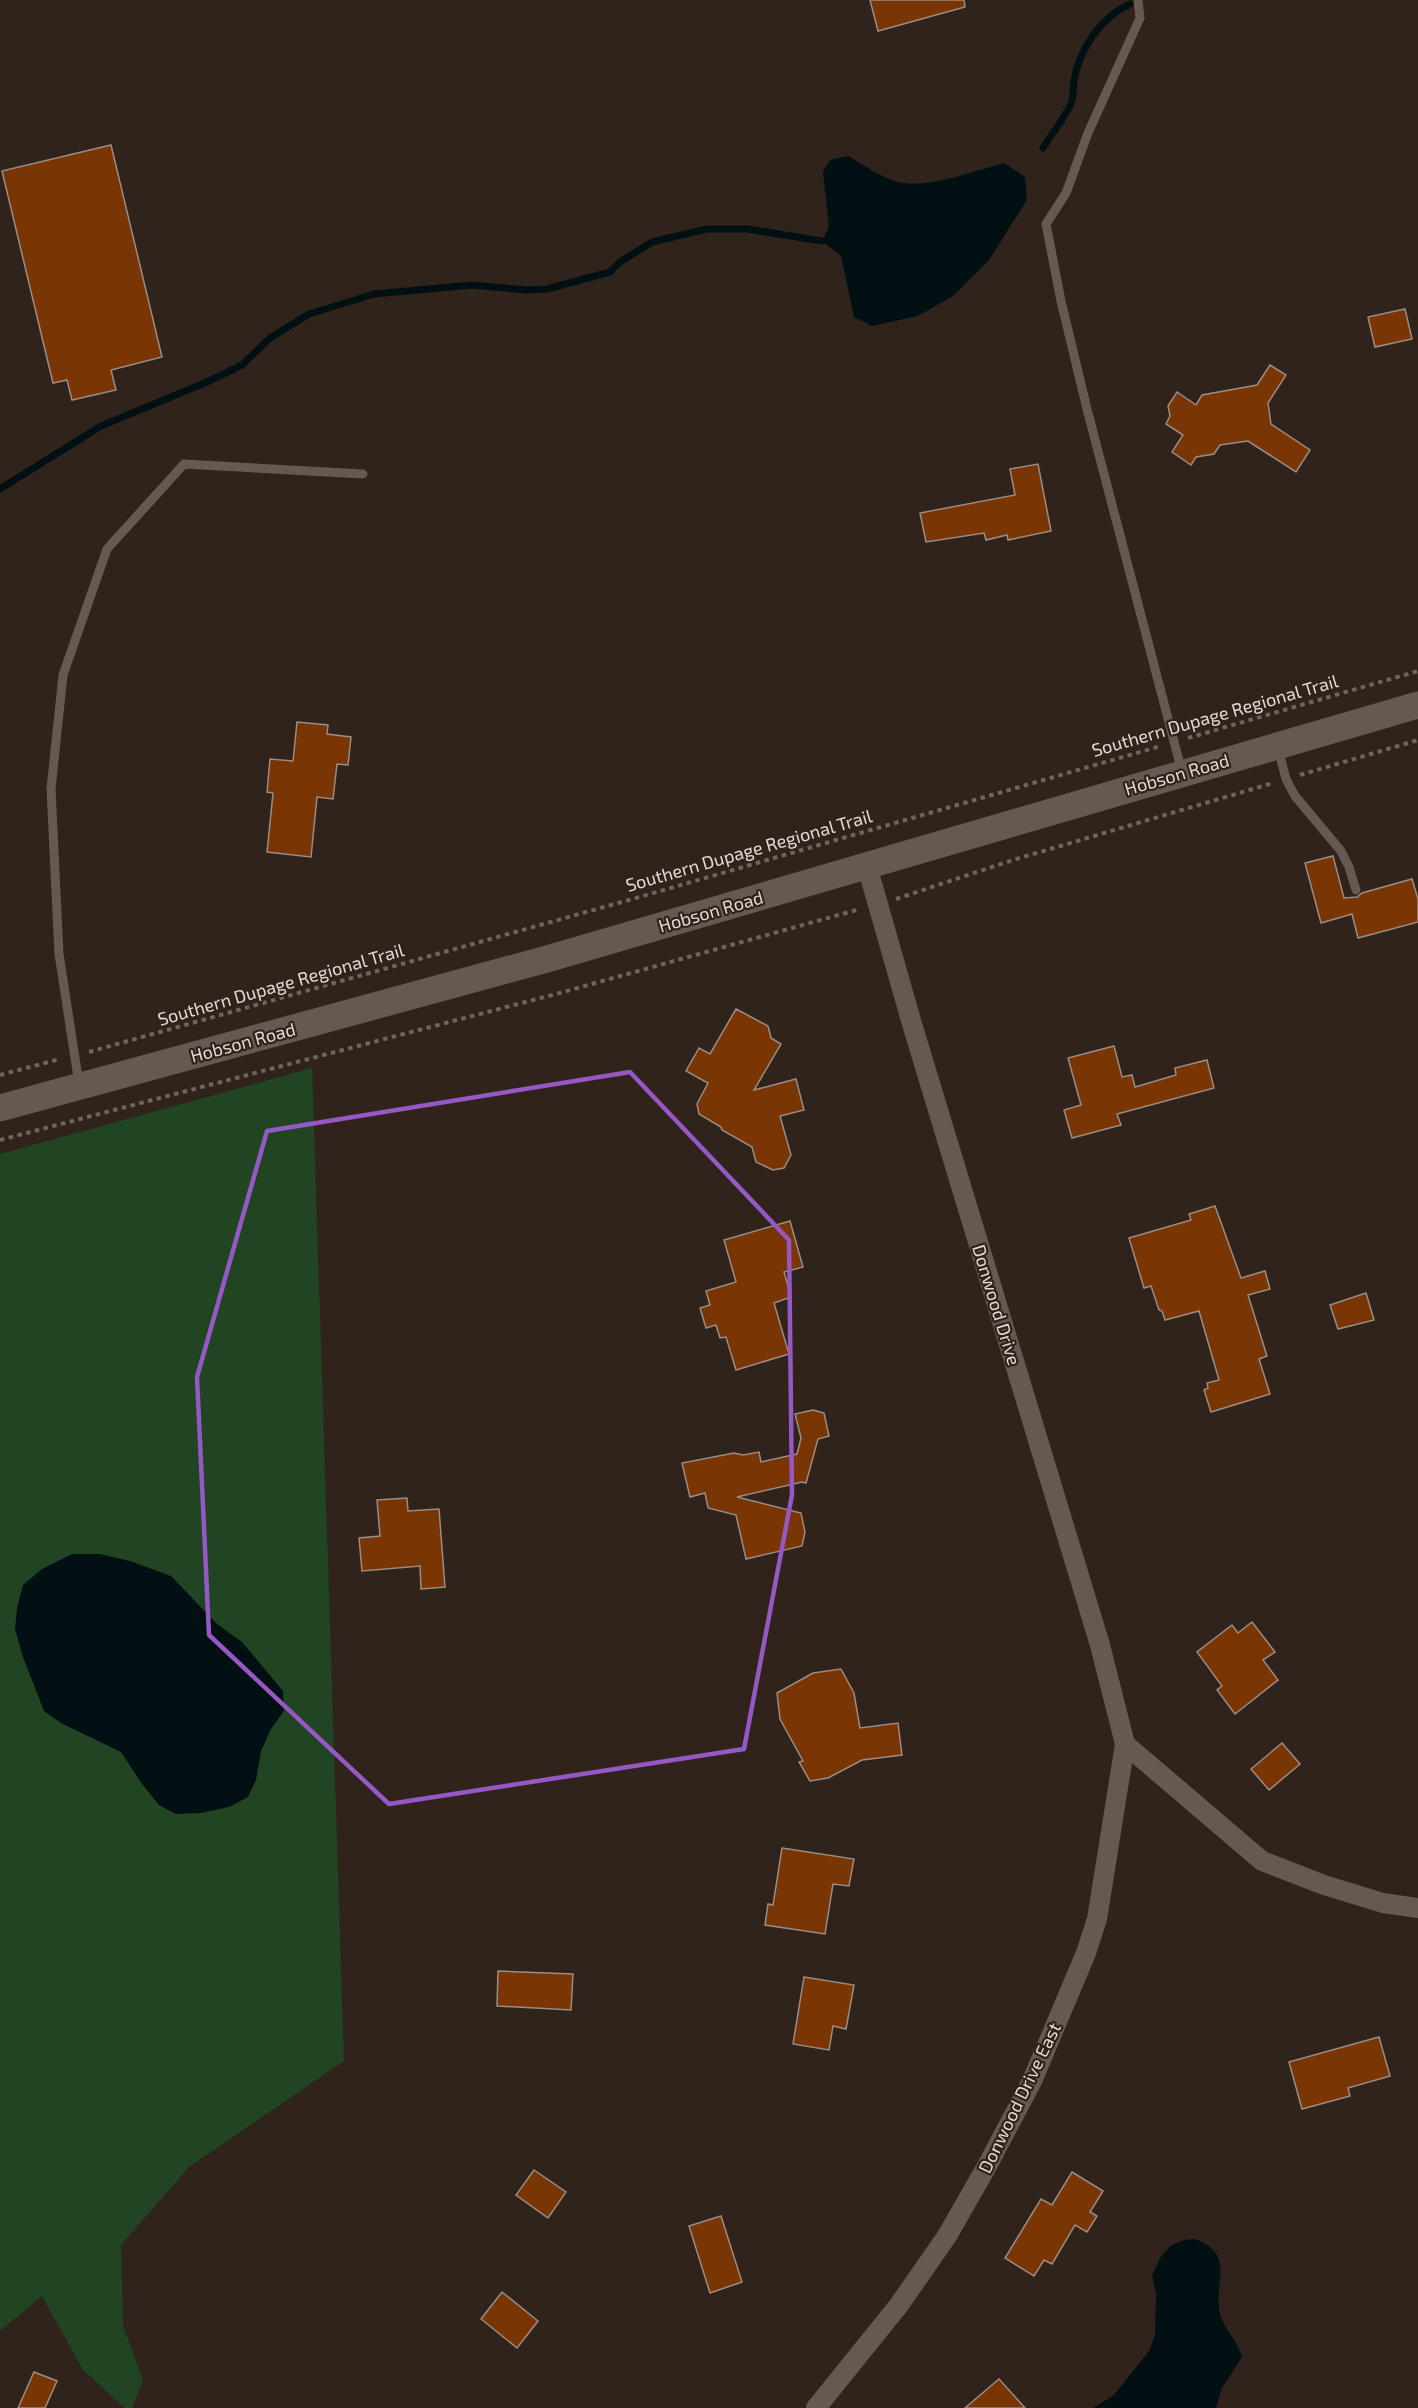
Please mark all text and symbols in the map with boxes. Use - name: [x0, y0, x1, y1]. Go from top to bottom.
- street label: Southern Dupage Regional Trail: [1089, 669, 1341, 761]
- street label: Hobson Road: [1122, 749, 1232, 799]
- street label: Southern Dupage Regional Trail: [623, 804, 875, 896]
- street label: Hobson Road: [656, 886, 766, 936]
- street label: Southern Dupage Regional Trail: [155, 938, 407, 1030]
- street label: Hobson Road: [188, 1017, 298, 1067]
- street label: Donwood Drive: [968, 1242, 1026, 1368]
- street label: Donwood Drive East: [973, 2019, 1065, 2176]

